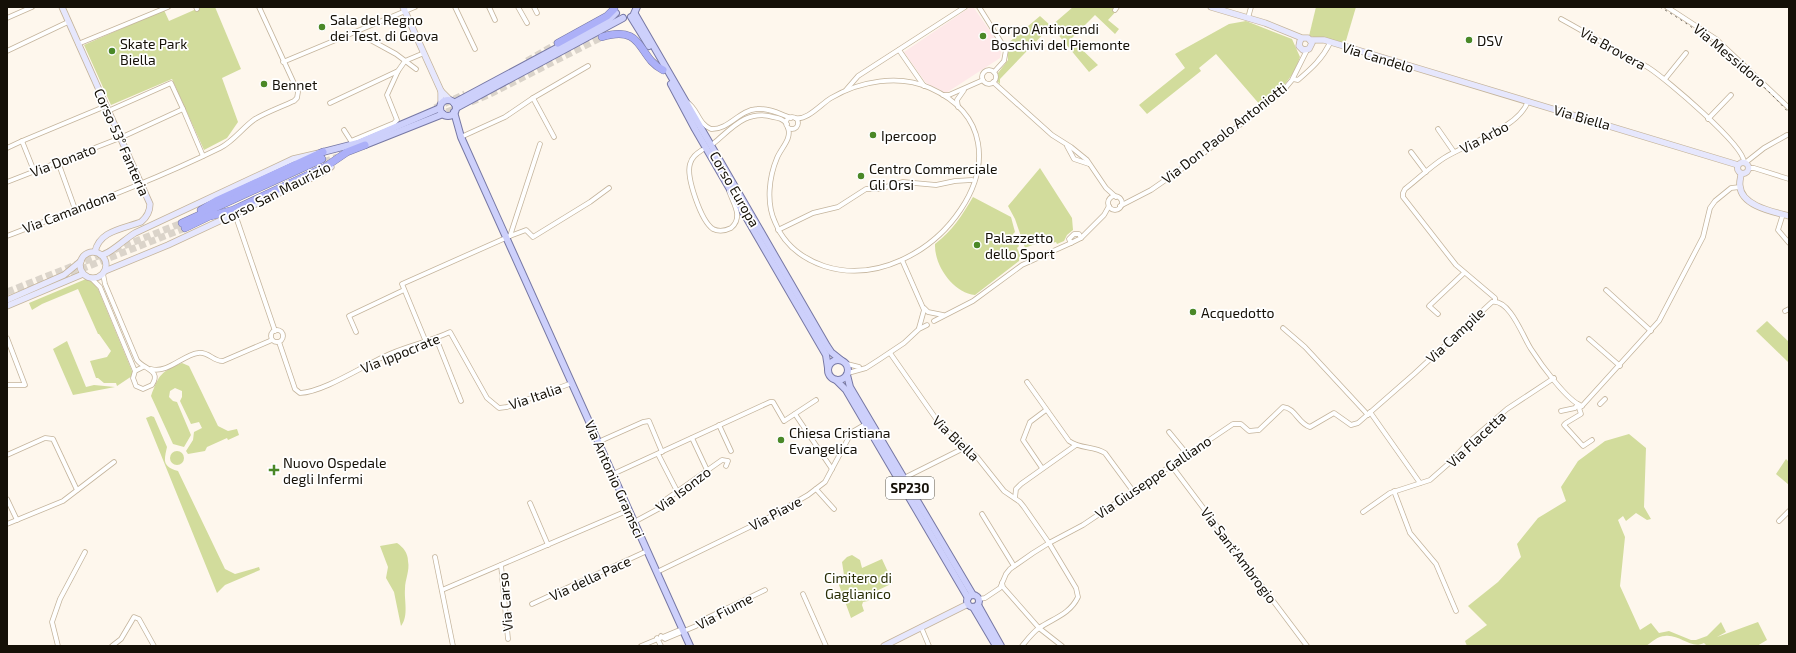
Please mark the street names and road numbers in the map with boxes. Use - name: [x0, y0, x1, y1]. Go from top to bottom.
- street label: Via Messidoro: [1690, 20, 1770, 90]
- street label: Via Brovera: [1577, 23, 1649, 73]
- street label: Via Candelo: [1340, 38, 1416, 76]
- street label: Via Don Paolo Antoniotti: [1158, 79, 1290, 187]
- street label: Corso 53° Fanteria: [91, 86, 153, 198]
- street label: Via Biella: [1552, 101, 1612, 133]
- street label: Via Arbo: [1457, 117, 1511, 157]
- street label: Via Donato: [28, 140, 98, 180]
- street label: Corso Europa: [706, 148, 764, 230]
- street label: Corso San Maurizio: [217, 158, 333, 228]
- street label: Via Camandona: [20, 185, 118, 237]
- street label: Via Campile: [1422, 304, 1488, 366]
- street label: Via Ippocrate: [358, 329, 442, 377]
- street label: Via Italia: [506, 379, 564, 413]
- street label: Via Flacetta: [1443, 407, 1509, 471]
- street label: Via Biella: [929, 412, 983, 464]
- street label: Via Antonio Gramsci: [581, 417, 649, 541]
- street label: Via Giuseppe Galliano: [1092, 432, 1214, 522]
- street label: Via Isonzo: [652, 463, 714, 515]
- road number: SP230: [886, 477, 934, 499]
- street label: Via Piave: [746, 492, 804, 534]
- street label: Via Sant'Ambrogio: [1197, 504, 1281, 606]
- street label: Via della Pace: [547, 552, 633, 604]
- street label: Via Carso: [494, 572, 516, 632]
- street label: Via Fiume: [693, 589, 755, 633]

